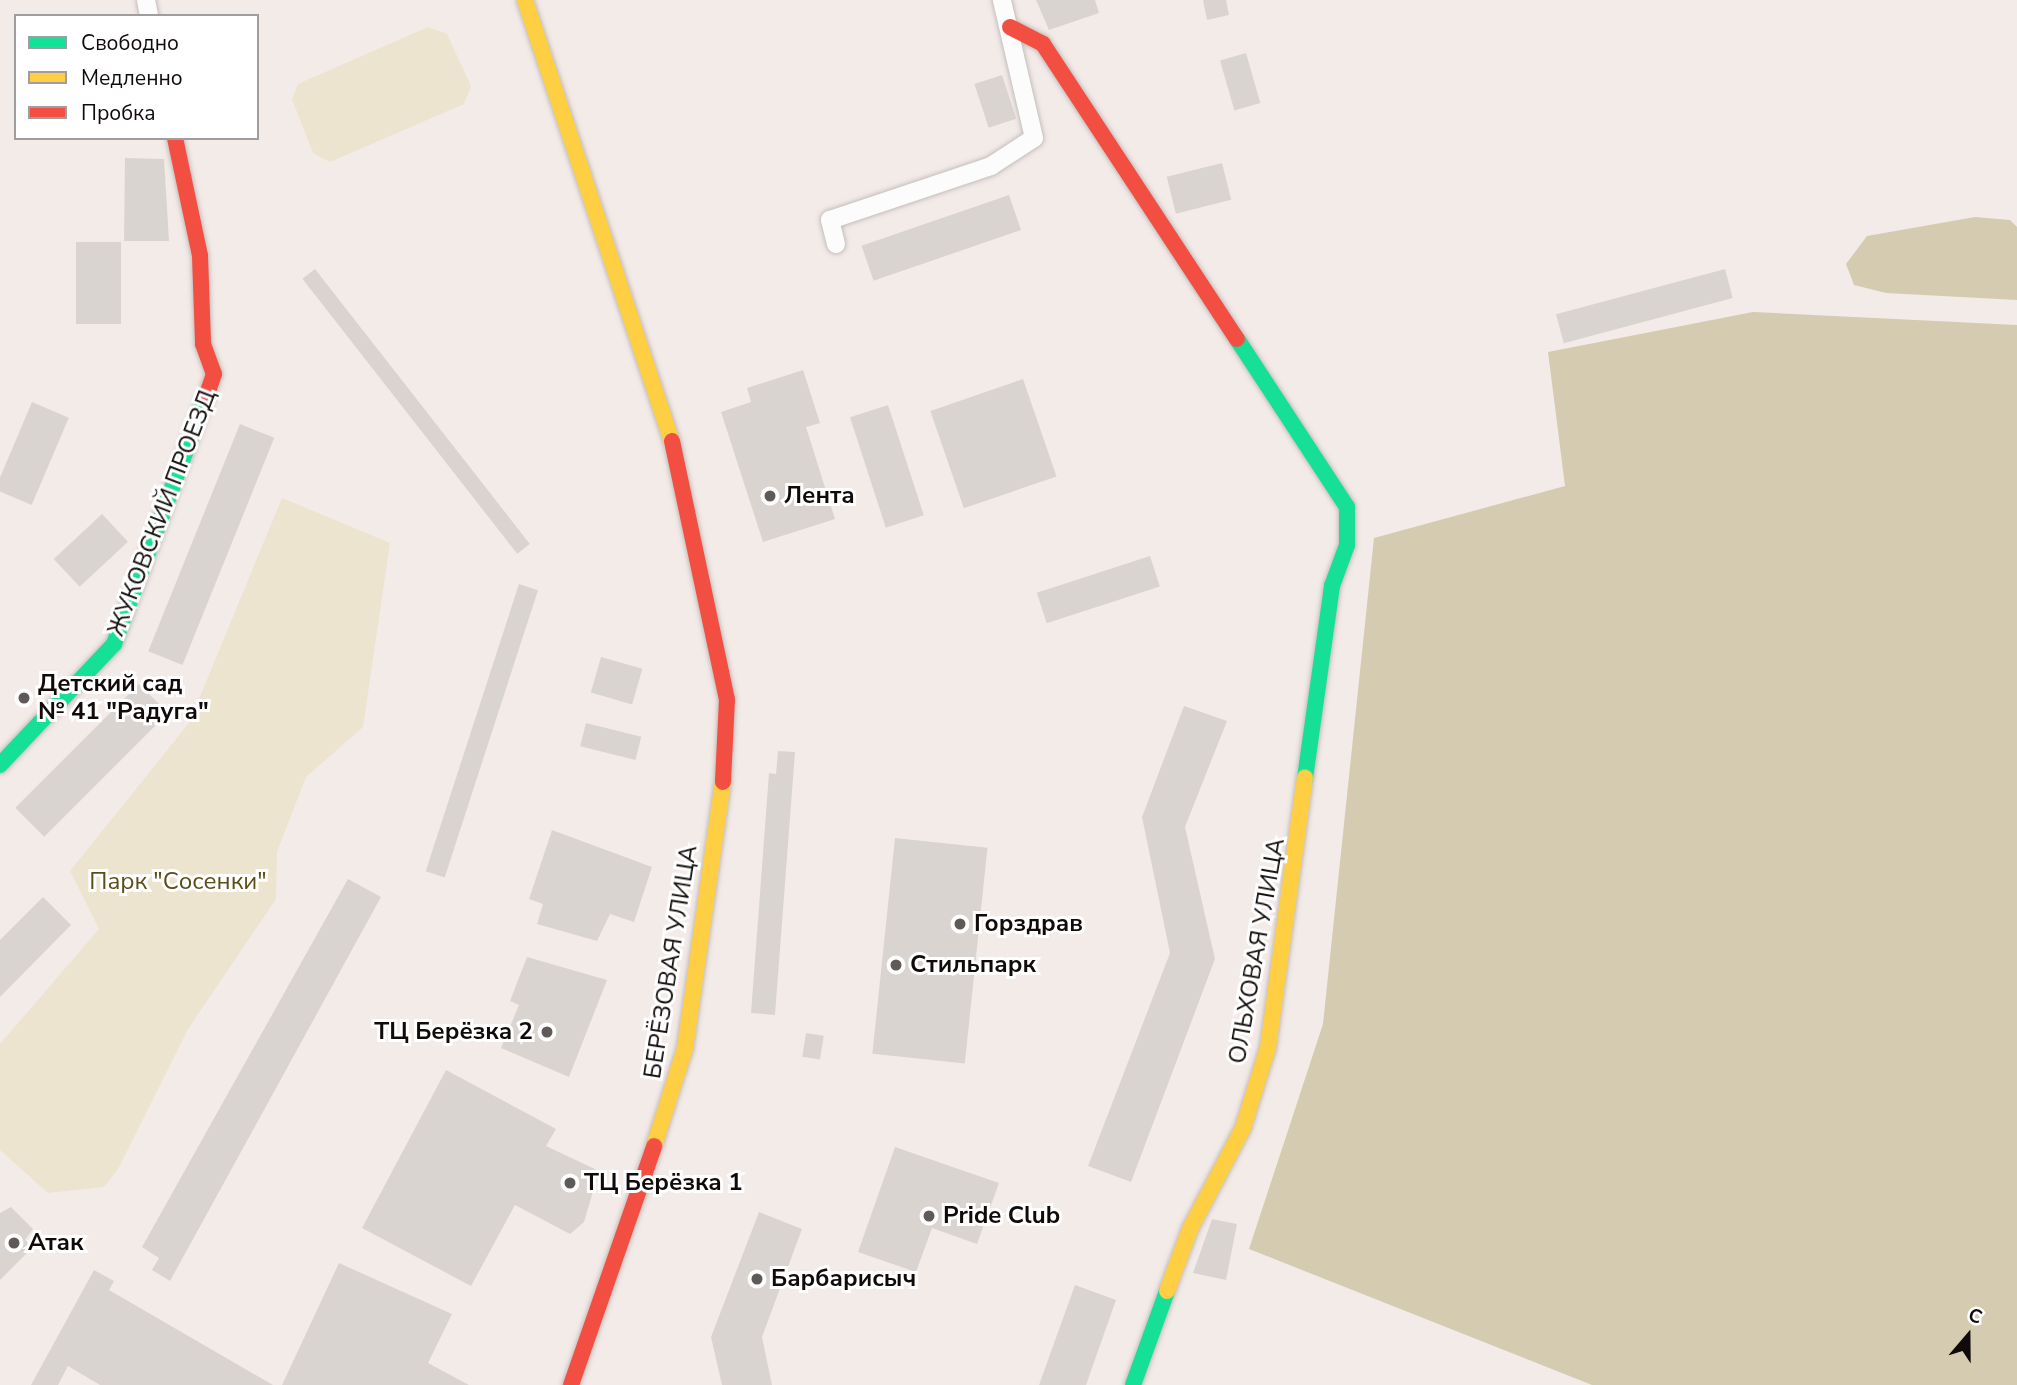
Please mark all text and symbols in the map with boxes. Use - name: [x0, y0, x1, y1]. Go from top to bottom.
- legend: [14, 14, 259, 140]
- text: Свободно: [81, 29, 179, 57]
- text: Медленно: [81, 64, 183, 92]
- text: Пробка: [81, 99, 155, 127]
- street label: ЖУКОВСКИЙ ПРОЕЗД: [102, 386, 222, 640]
- place label: Лента: [784, 482, 855, 510]
- marker: Лента: [762, 488, 778, 504]
- place label: Детский сад № 41 "Радуга": [38, 670, 209, 726]
- marker: Детский сад № 41 "Радуга": [16, 690, 32, 706]
- street label: ОЛЬХОВАЯ УЛИЦА: [1223, 836, 1291, 1066]
- street label: БЕРЁЗОВАЯ УЛИЦА: [638, 843, 704, 1081]
- park label: Парк "Сосенки": [89, 868, 267, 896]
- place label: Горздрав: [974, 910, 1083, 938]
- marker: Горздрав: [952, 916, 968, 932]
- place label: Стильпарк: [910, 951, 1036, 979]
- marker: Стильпарк: [888, 957, 904, 973]
- place label: ТЦ Берёзка 2: [374, 1018, 533, 1046]
- marker: ТЦ Берёзка 2: [539, 1024, 555, 1040]
- place label: ТЦ Берёзка 1: [584, 1169, 743, 1197]
- marker: ТЦ Берёзка 1: [562, 1175, 578, 1191]
- place label: Pride Club: [943, 1202, 1060, 1230]
- marker: Pride Club: [921, 1208, 937, 1224]
- place label: Атак: [28, 1229, 83, 1257]
- marker: Атак: [6, 1235, 22, 1251]
- place label: Барбарисыч: [771, 1265, 916, 1293]
- marker: Барбарисыч: [749, 1271, 765, 1287]
- north arrow: [1933, 1301, 2003, 1371]
- text: С: [1965, 1302, 1986, 1331]

